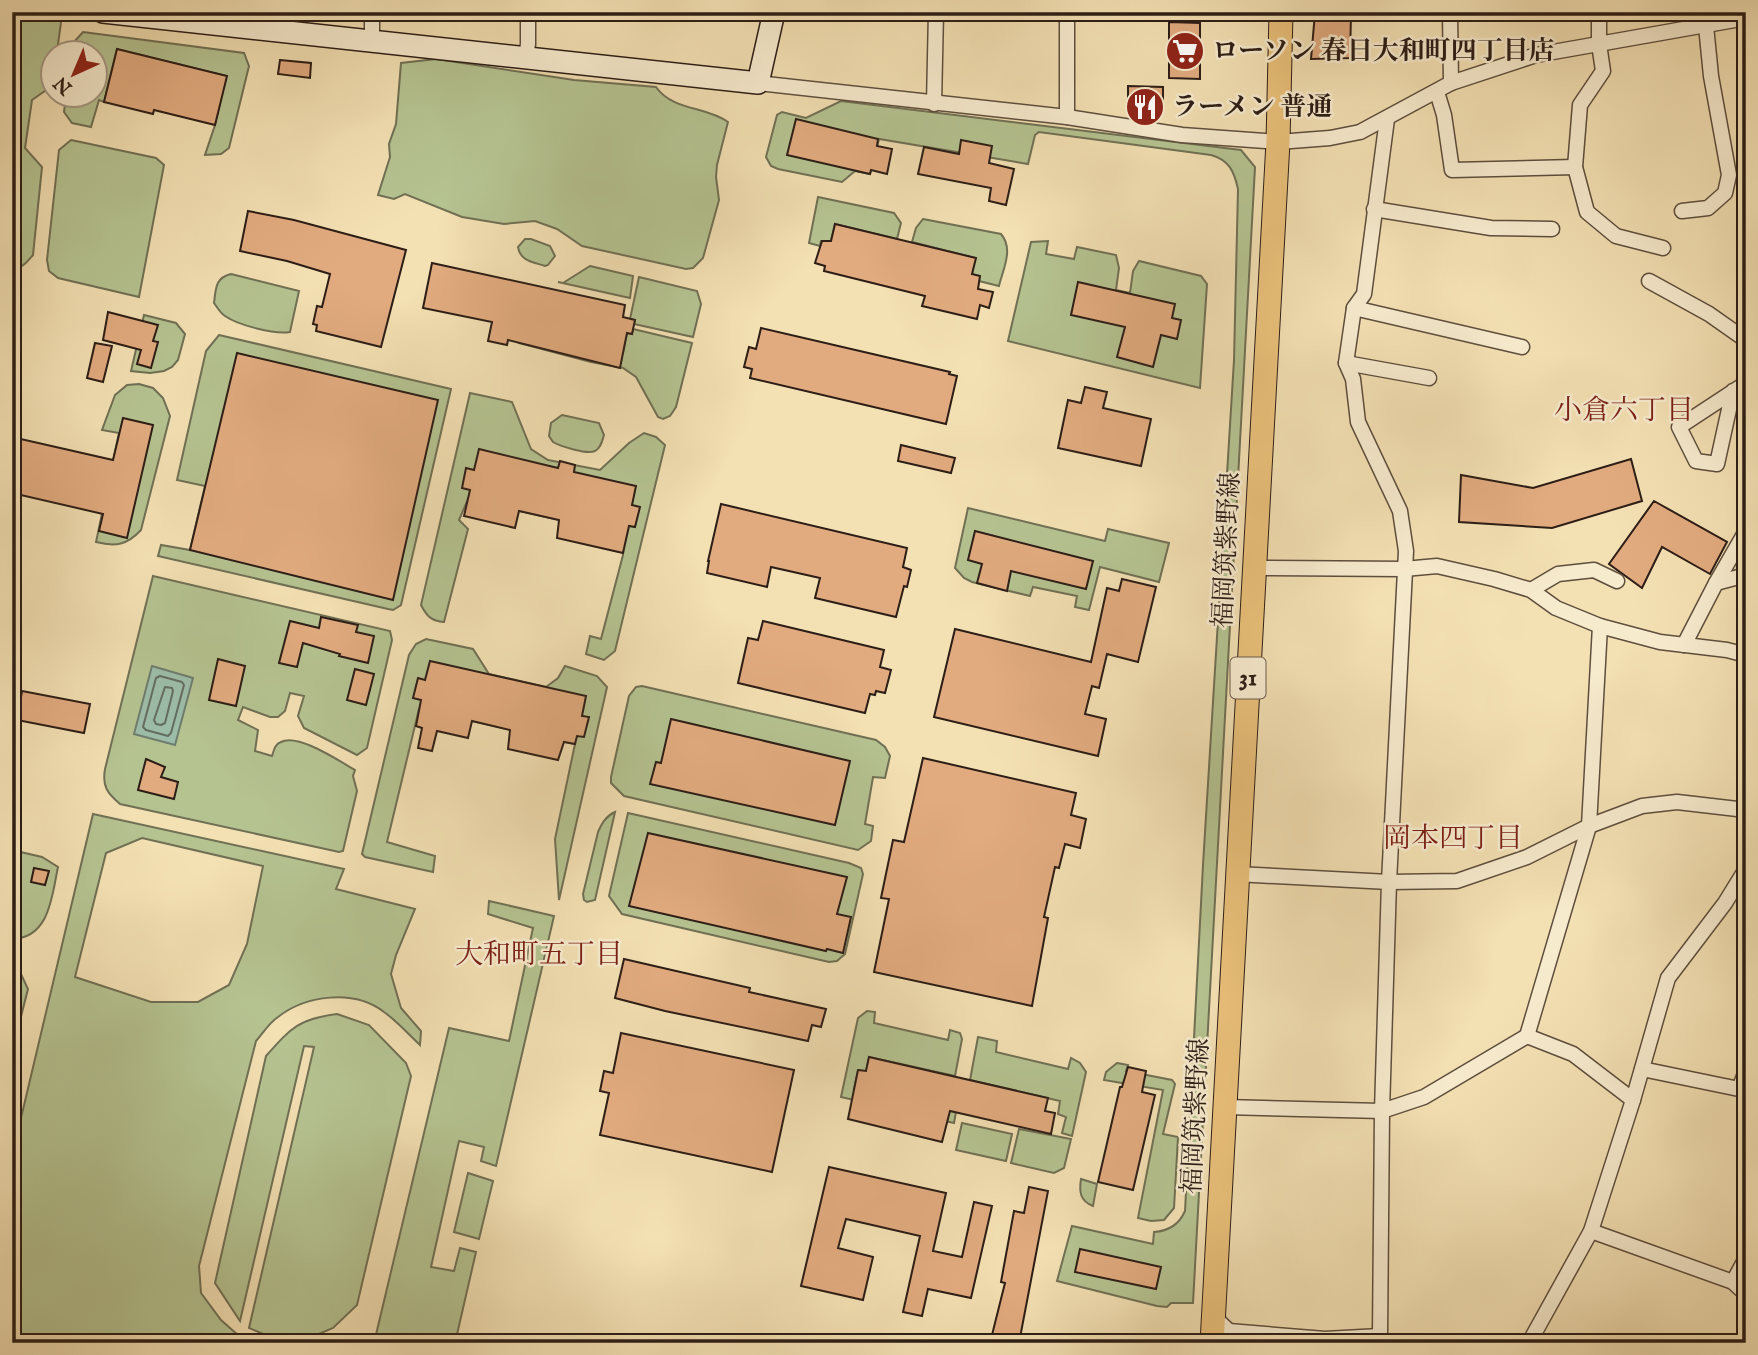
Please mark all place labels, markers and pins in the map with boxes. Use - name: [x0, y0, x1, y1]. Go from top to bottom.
- supermarket icon: ローソン 春日大和町四丁目店: [1164, 30, 1206, 72]
- place label: ローソン 春日大和町四丁目店: [1212, 35, 1555, 68]
- restaurant icon: ラーメン 普通: [1124, 86, 1166, 128]
- place label: ラーメン 普通: [1172, 91, 1332, 124]

